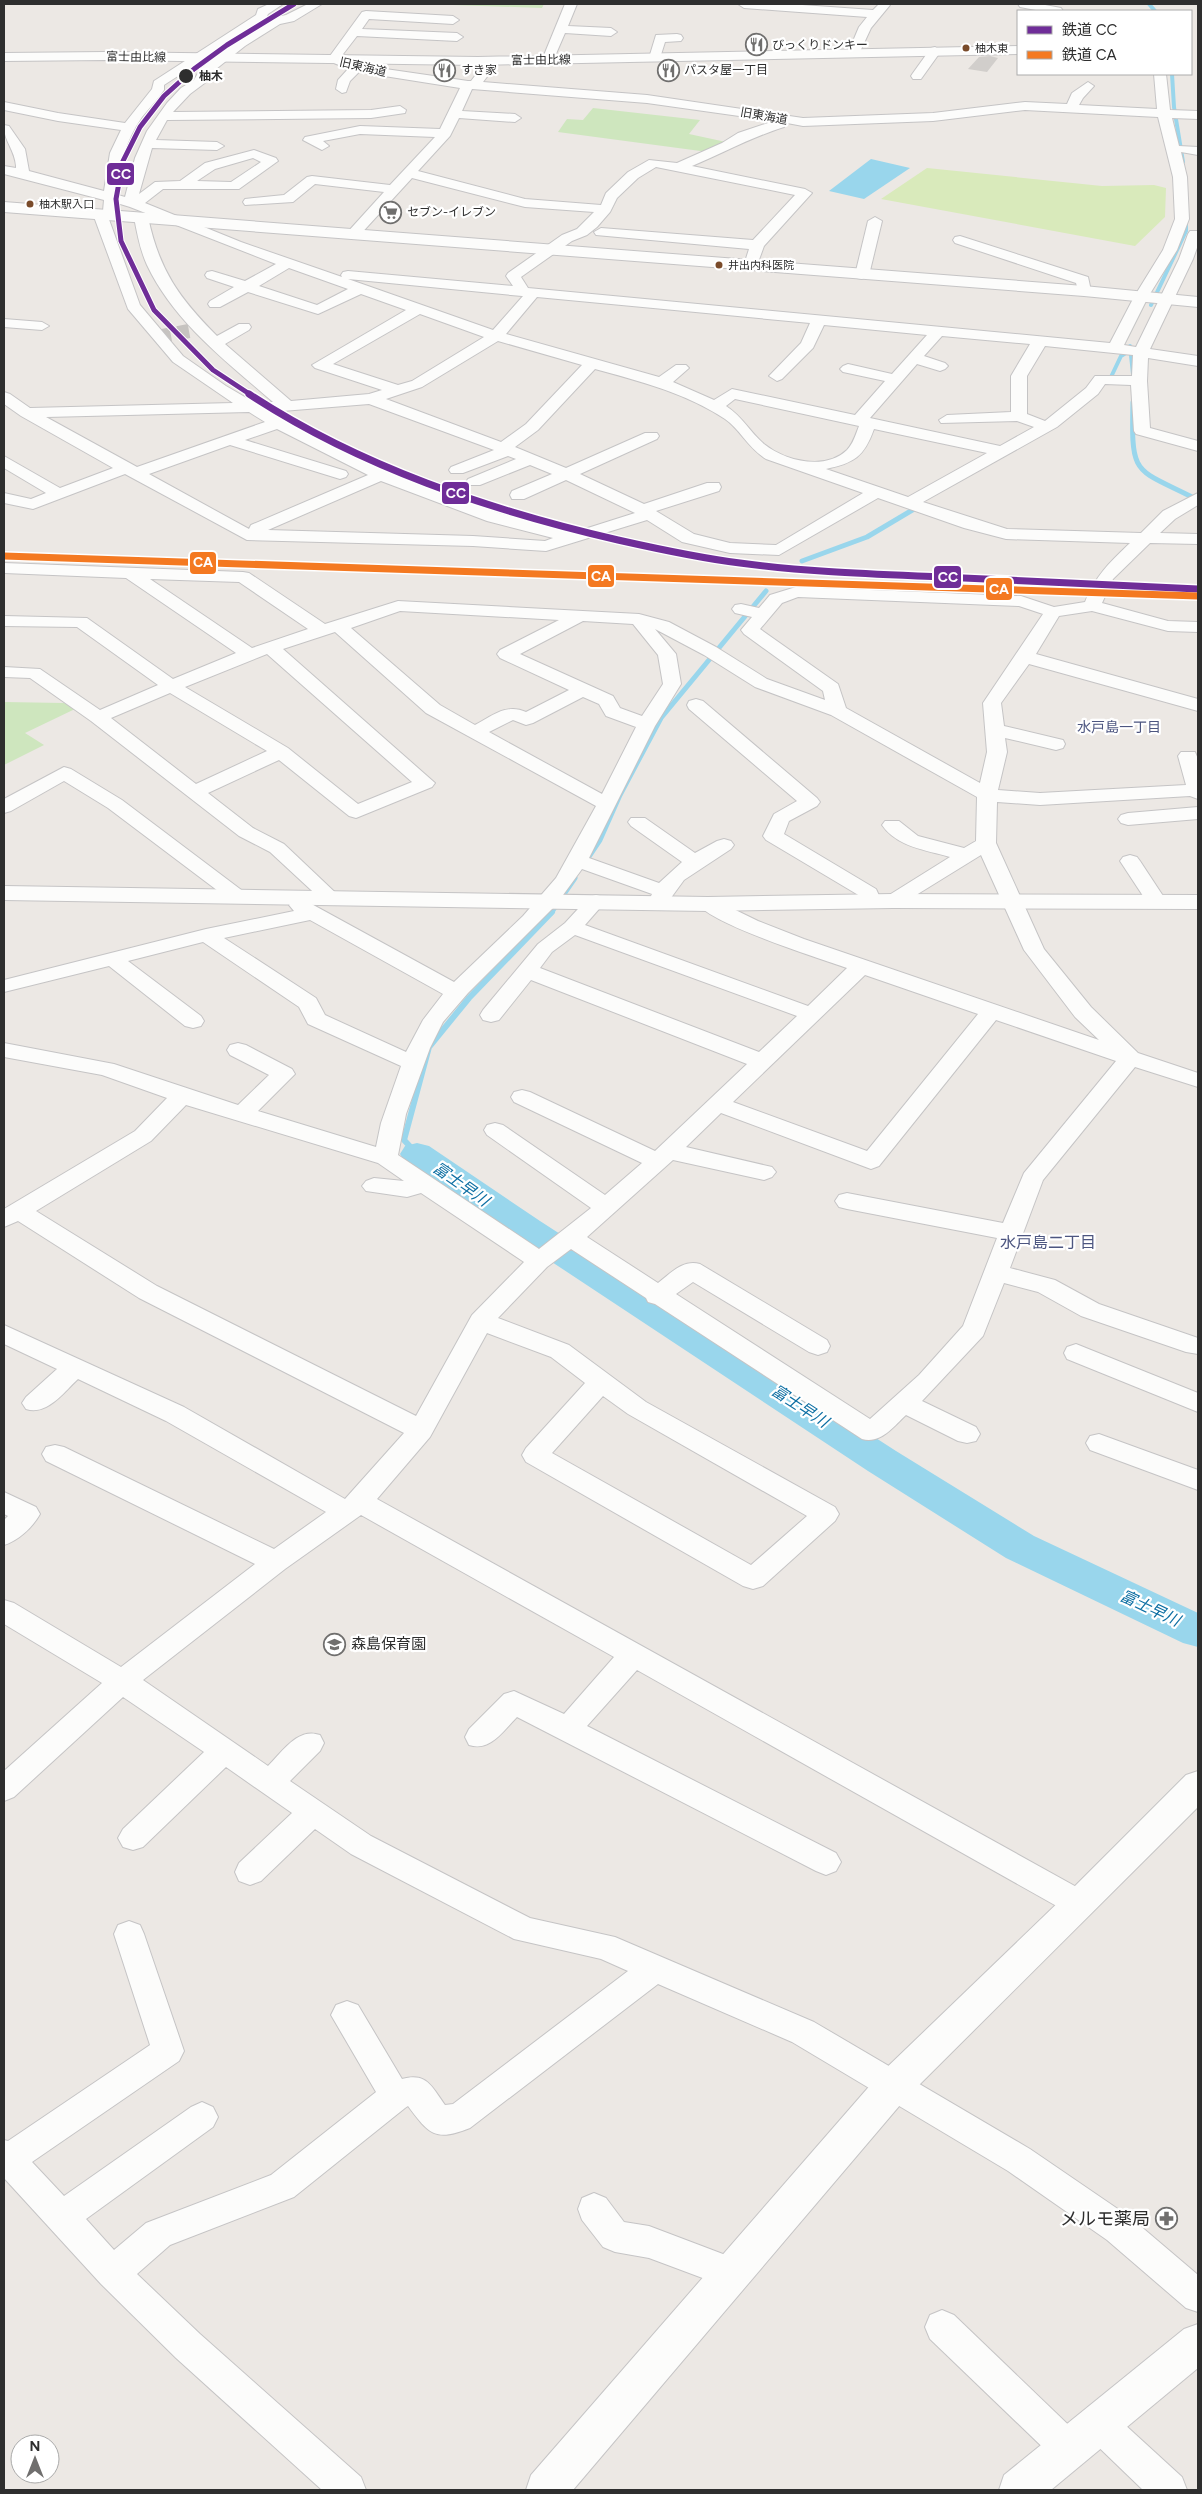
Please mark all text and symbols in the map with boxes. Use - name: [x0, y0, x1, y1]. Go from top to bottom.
- legend: [1017, 10, 1192, 75]
- text: 鉄道 CC: [1062, 21, 1118, 39]
- restaurant icon: びっくりドンキー: [744, 33, 768, 57]
- place label: びっくりドンキー: [772, 38, 868, 52]
- place label: 柚木東: [975, 42, 1008, 55]
- marker: 柚木東: [961, 43, 971, 53]
- text: 鉄道 CA: [1062, 46, 1117, 64]
- street label: 富士由比線: [106, 49, 166, 65]
- street label: 富士由比線: [511, 52, 571, 68]
- street label: 旧東海道: [338, 55, 388, 79]
- restaurant icon: すき家: [433, 58, 457, 82]
- restaurant icon: パスタ屋一丁目: [656, 58, 680, 82]
- place label: すき家: [461, 63, 497, 77]
- place label: パスタ屋一丁目: [684, 63, 768, 77]
- marker: 柚木: [177, 67, 195, 85]
- place label: 柚木: [199, 69, 223, 83]
- street label: 旧東海道: [739, 105, 789, 127]
- line badge: CC: [106, 162, 135, 186]
- text: CC: [111, 166, 131, 183]
- place label: 柚木駅入口: [39, 198, 94, 211]
- marker: 柚木駅入口: [25, 199, 35, 209]
- supermarket icon: セブン-イレブン: [379, 200, 403, 224]
- place label: セブン-イレブン: [407, 205, 496, 219]
- place label: 井出内科医院: [728, 259, 794, 272]
- marker: 井出内科医院: [714, 260, 724, 270]
- line badge: CC: [441, 481, 470, 505]
- text: CC: [446, 485, 466, 502]
- line badge: CA: [189, 551, 217, 575]
- text: CA: [193, 554, 213, 571]
- line badge: CA: [587, 564, 615, 588]
- line badge: CC: [933, 565, 962, 589]
- text: CA: [591, 568, 611, 585]
- text: CC: [938, 569, 958, 586]
- line badge: CA: [985, 577, 1013, 601]
- text: CA: [989, 581, 1009, 598]
- district label: 水戸島一丁目: [1077, 719, 1161, 736]
- water label: 富士早川: [429, 1158, 494, 1211]
- district label: 水戸島二丁目: [1000, 1233, 1096, 1252]
- water label: 富士早川: [768, 1381, 834, 1432]
- water label: 富士早川: [1117, 1586, 1185, 1631]
- school or university icon: 森島保育園: [323, 1632, 347, 1656]
- place label: 森島保育園: [351, 1635, 426, 1653]
- pharmacy icon: メルモ薬局: [1154, 2207, 1178, 2231]
- place label: メルモ薬局: [1060, 2208, 1150, 2230]
- north arrow: [10, 2434, 60, 2484]
- text: N: [30, 2438, 40, 2455]

